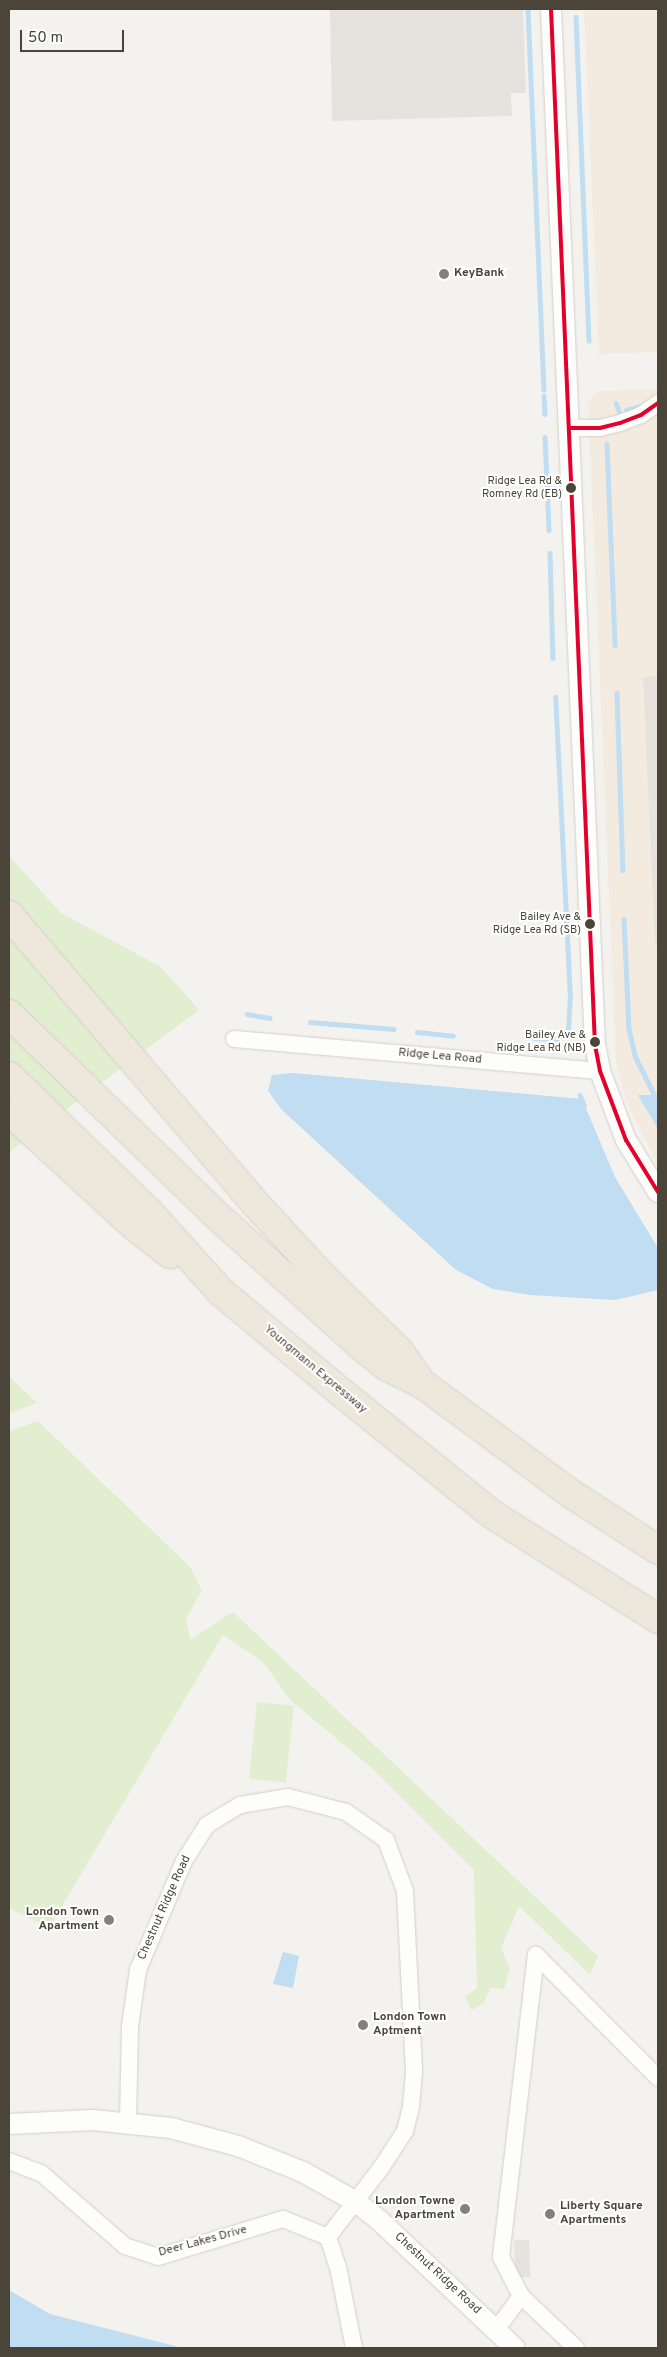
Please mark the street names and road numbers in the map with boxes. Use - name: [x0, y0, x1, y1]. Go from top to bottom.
- street label: Ridge Lea Road: [398, 1046, 482, 1068]
- street label: Youngmann Expressway: [261, 1323, 369, 1417]
- street label: Chestnut Ridge Road: [135, 1853, 195, 1963]
- street label: Deer Lakes Drive: [157, 2223, 249, 2261]
- street label: Chestnut Ridge Road: [391, 2230, 483, 2318]

